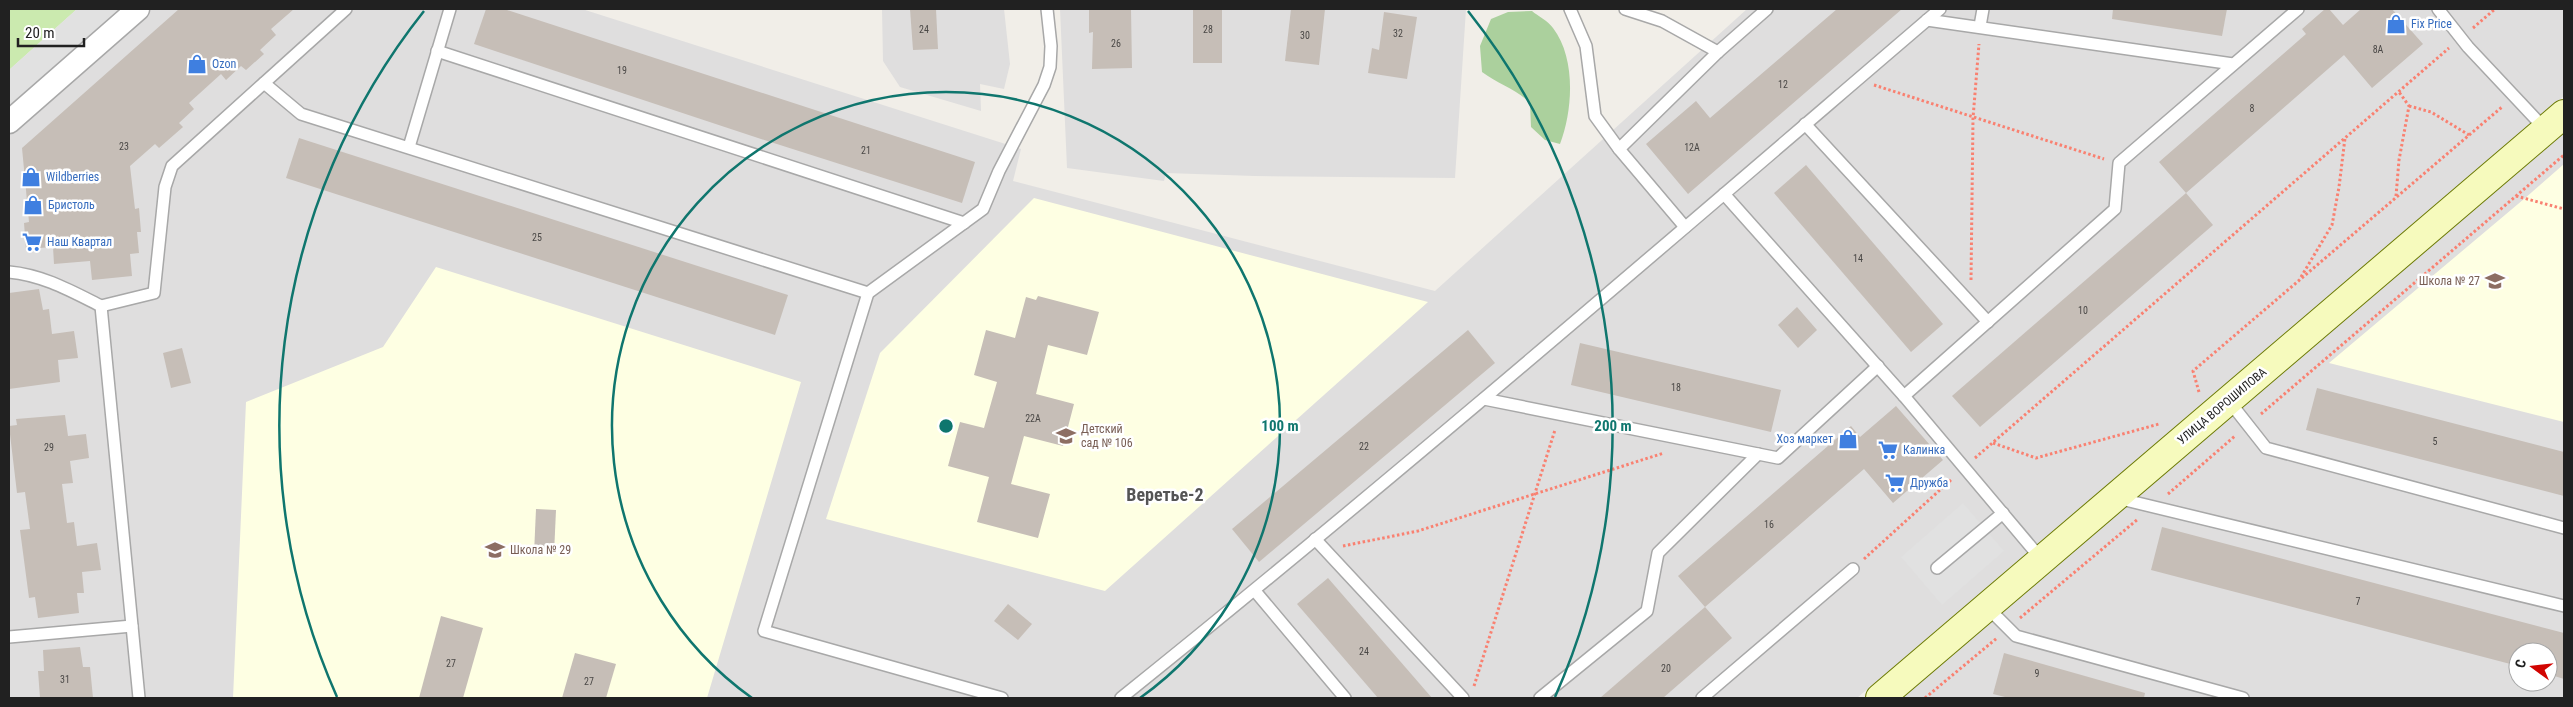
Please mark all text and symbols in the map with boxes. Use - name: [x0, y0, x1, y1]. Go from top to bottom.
- shop icon: Fix Price: [2385, 13, 2407, 35]
- scale bar: [18, 15, 84, 47]
- place label: Fix Price: [2411, 17, 2452, 31]
- text: 20 m: [25, 24, 55, 42]
- house number: 24: [919, 24, 929, 35]
- house number: 28: [1203, 24, 1213, 35]
- house number: 32: [1393, 28, 1403, 39]
- house number: 30: [1300, 30, 1310, 41]
- house number: 26: [1111, 38, 1121, 49]
- house number: 8А: [2373, 44, 2384, 55]
- shop icon: Ozon: [186, 53, 208, 75]
- place label: Ozon: [212, 57, 236, 71]
- house number: 19: [617, 65, 627, 76]
- house number: 12: [1778, 79, 1788, 90]
- house number: 8: [2250, 103, 2255, 114]
- house number: 23: [119, 141, 129, 152]
- house number: 12А: [1684, 142, 1700, 153]
- house number: 21: [861, 145, 871, 156]
- shop icon: Wildberries: [20, 166, 42, 188]
- place label: Wildberries: [46, 170, 99, 184]
- shop icon: Бристоль: [22, 194, 44, 216]
- place label: Бристоль: [48, 198, 95, 212]
- supermarket icon: Наш Квартал: [21, 231, 43, 253]
- house number: 25: [532, 232, 542, 243]
- place label: Наш Квартал: [47, 235, 112, 249]
- house number: 14: [1853, 253, 1863, 264]
- school or university icon: Школа № 27: [2484, 270, 2506, 292]
- place label: Школа № 27: [2419, 274, 2480, 288]
- house number: 10: [2078, 305, 2088, 316]
- street label: УЛИЦА ВОРОШИЛОВА: [2175, 365, 2269, 447]
- house number: 18: [1671, 382, 1681, 393]
- house number: 22А: [1025, 413, 1041, 424]
- centre of rings: [937, 417, 955, 435]
- text: 100 m: [1261, 417, 1299, 435]
- text: 200 m: [1594, 417, 1632, 435]
- place label: Детский сад № 106: [1081, 422, 1133, 450]
- school or university icon: Детский сад № 106: [1055, 425, 1077, 447]
- shop icon: Хоз маркет: [1837, 428, 1859, 450]
- place label: Хоз маркет: [1777, 432, 1833, 446]
- house number: 5: [2433, 436, 2438, 447]
- supermarket icon: Калинка: [1877, 439, 1899, 461]
- house number: 22: [1359, 441, 1369, 452]
- house number: 29: [44, 442, 54, 453]
- place label: Калинка: [1903, 443, 1946, 457]
- supermarket icon: Дружба: [1884, 472, 1906, 494]
- place label: Дружба: [1910, 476, 1949, 490]
- district label: Веретье-2: [1126, 484, 1204, 505]
- house number: 16: [1764, 519, 1774, 530]
- school or university icon: Школа № 29: [484, 539, 506, 561]
- place label: Школа № 29: [510, 543, 571, 557]
- house number: 7: [2356, 596, 2361, 607]
- north arrow: [2508, 642, 2558, 692]
- house number: 24: [1359, 646, 1369, 657]
- house number: 27: [446, 658, 456, 669]
- text: С: [2512, 658, 2529, 670]
- house number: 20: [1661, 663, 1671, 674]
- house number: 9: [2035, 668, 2040, 679]
- house number: 31: [60, 674, 70, 685]
- house number: 27: [584, 676, 594, 687]

